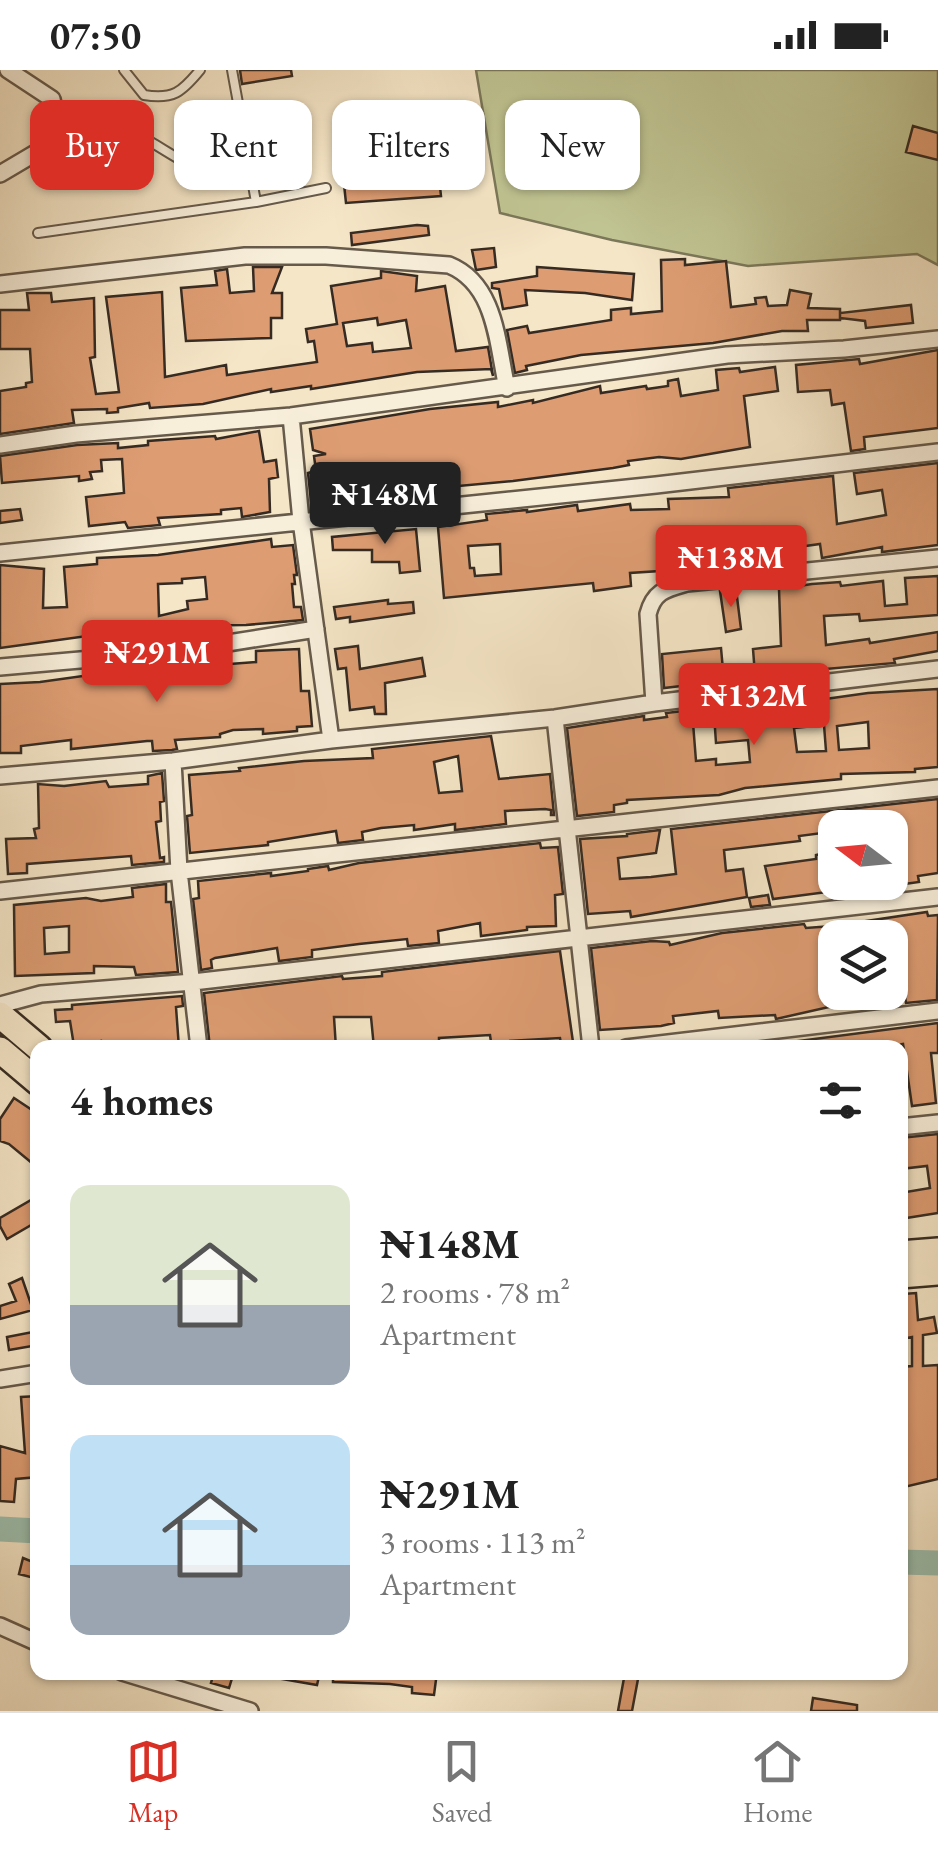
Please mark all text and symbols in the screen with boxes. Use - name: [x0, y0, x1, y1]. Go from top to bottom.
- text: 07:50: [50, 11, 141, 60]
- chip: Buy: [30, 100, 154, 190]
- chip: Rent: [174, 100, 312, 190]
- chip: Filters: [332, 100, 485, 190]
- chip: New: [505, 100, 640, 190]
- pin: ₦148M: [315, 462, 455, 547]
- text: ₦148M: [332, 473, 438, 515]
- pin: ₦138M: [661, 525, 801, 610]
- text: ₦138M: [678, 536, 784, 578]
- pin: ₦291M: [87, 620, 227, 705]
- text: ₦291M: [104, 631, 210, 673]
- pin: ₦132M: [684, 663, 824, 748]
- text: ₦132M: [701, 674, 807, 716]
- north arrow: [818, 810, 908, 900]
- map controls: [818, 810, 908, 1010]
- button: layers: [818, 920, 908, 1010]
- text: 4 homes: [70, 1073, 213, 1128]
- icon: filters: [813, 1073, 868, 1128]
- text: ₦148M: [380, 1216, 520, 1271]
- icon: home: [150, 1225, 270, 1345]
- text: 2 rooms · 78 m²: [380, 1271, 570, 1313]
- text: Apartment: [380, 1313, 516, 1355]
- text: ₦291M: [380, 1466, 520, 1521]
- icon: home: [150, 1475, 270, 1595]
- text: 3 rooms · 113 m²: [380, 1521, 586, 1563]
- text: Apartment: [380, 1563, 516, 1605]
- tab: Map: [126, 1734, 181, 1830]
- tab: Saved: [432, 1734, 492, 1830]
- tab: Home: [743, 1734, 812, 1830]

